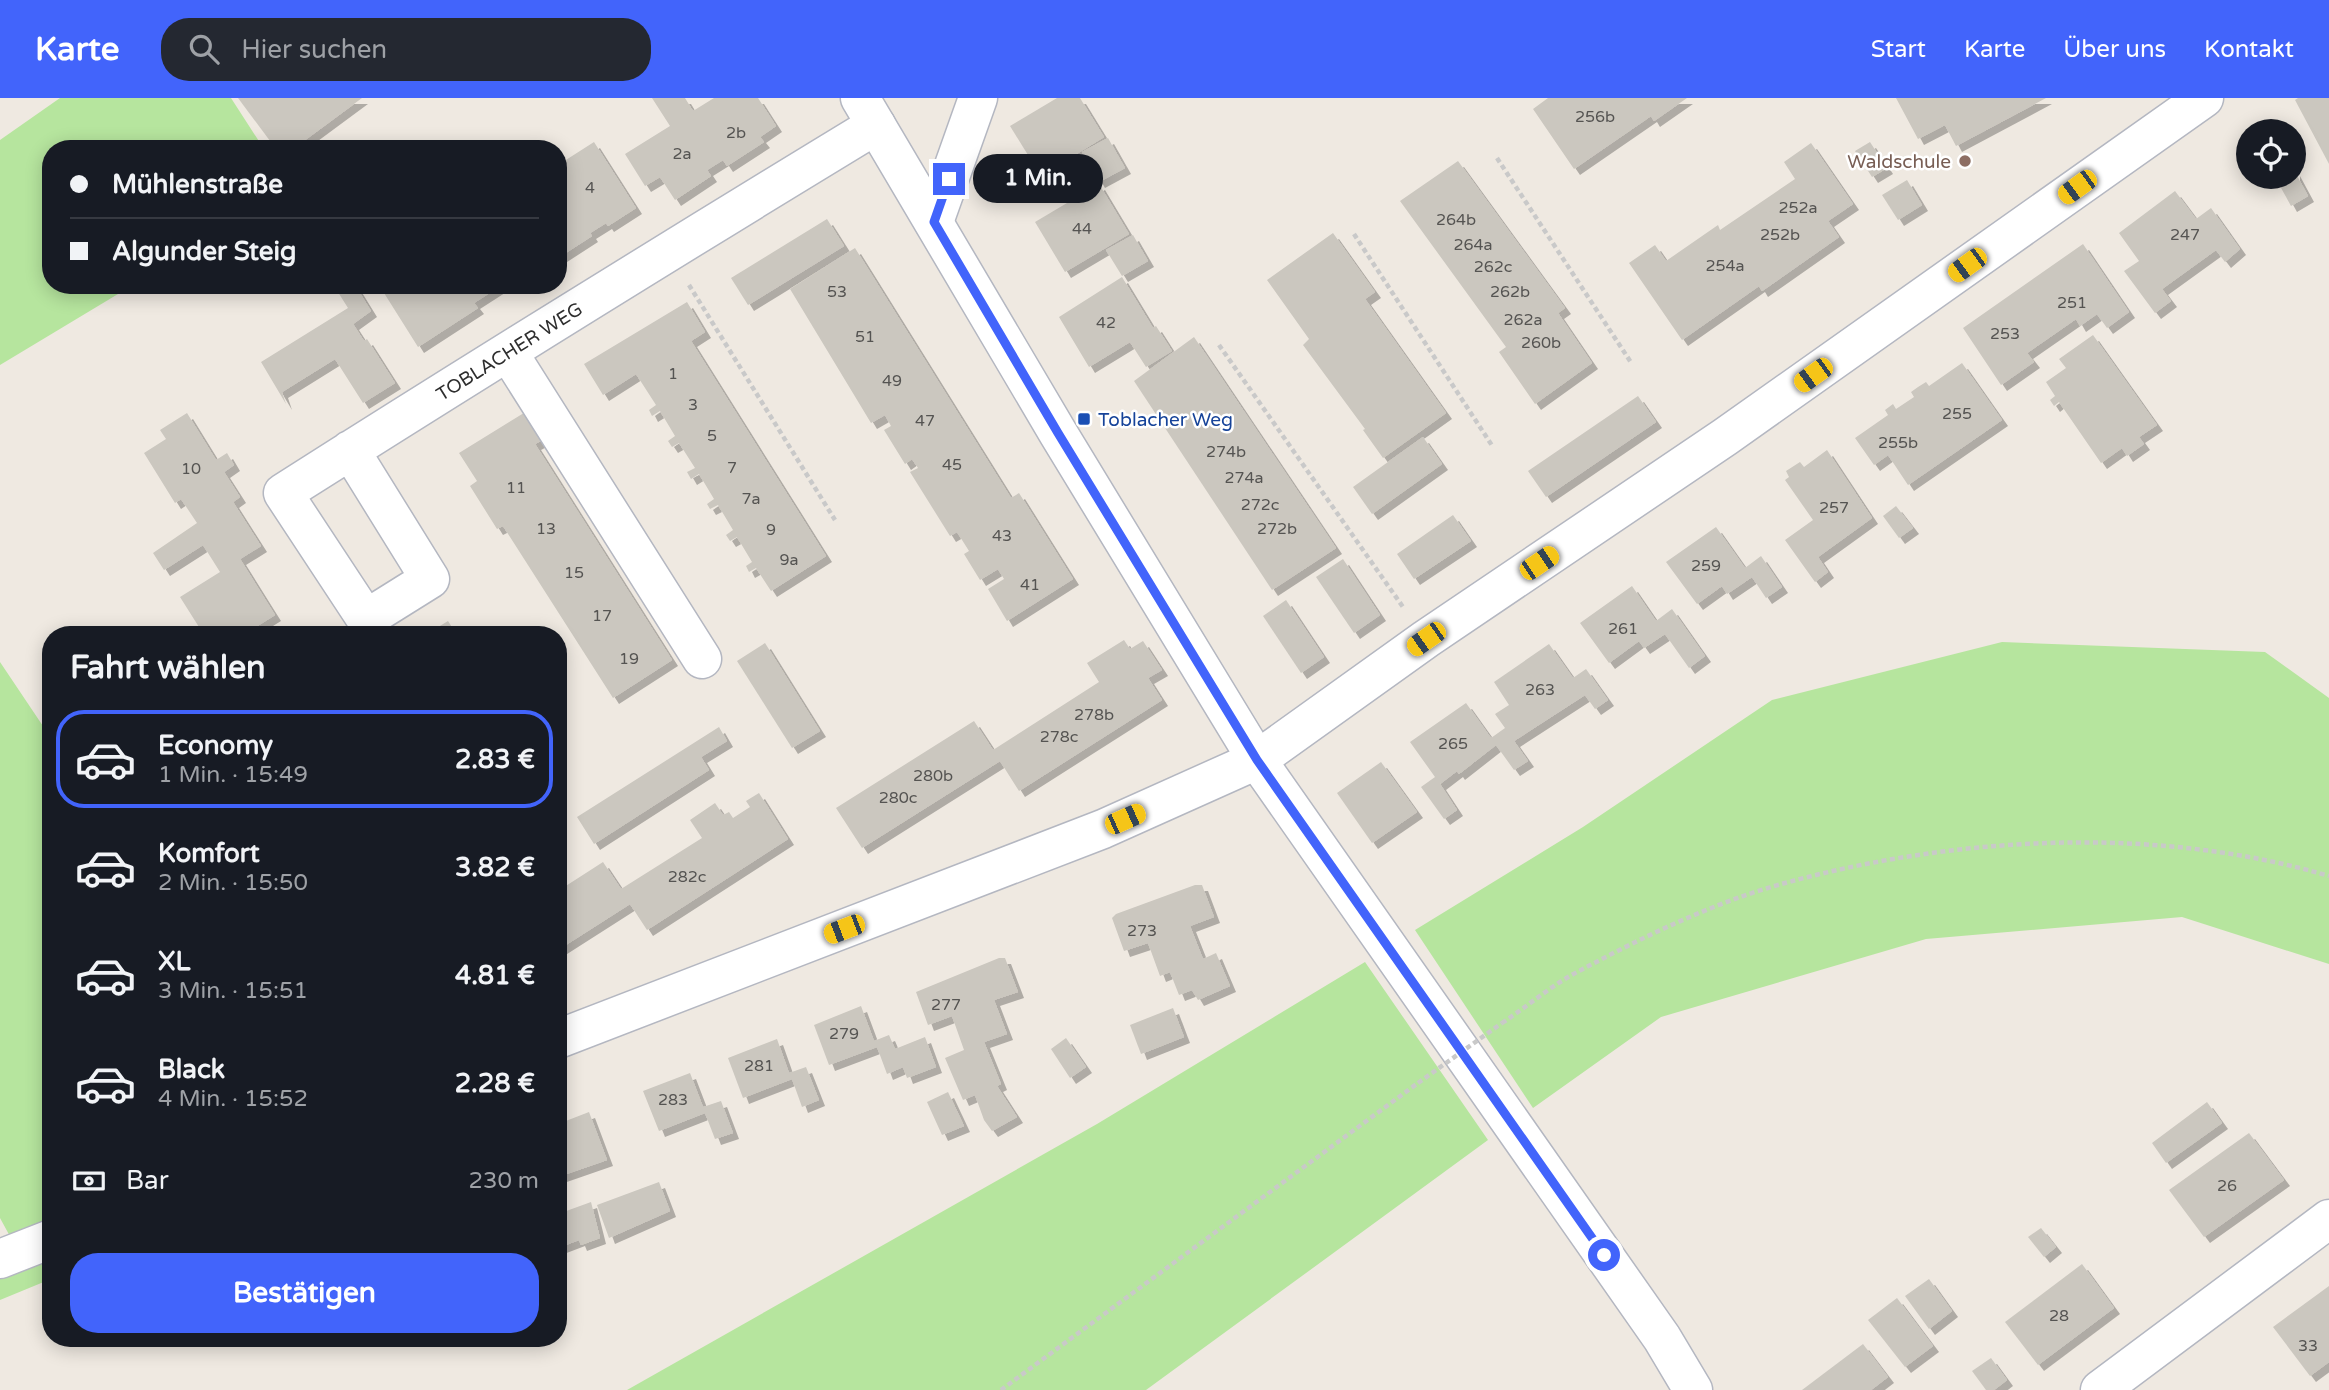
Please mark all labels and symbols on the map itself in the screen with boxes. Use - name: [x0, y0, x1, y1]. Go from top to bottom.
- house number: 256b: [1575, 107, 1615, 127]
- house number: 2b: [726, 123, 746, 143]
- house number: 2a: [672, 144, 692, 164]
- place label: Waldschule: [1847, 151, 1951, 173]
- marker: Waldschule: [1957, 153, 1973, 169]
- callout: 1 Min.: [974, 154, 1103, 204]
- route end: [933, 163, 965, 195]
- car: [2054, 166, 2101, 208]
- house number: 4: [585, 178, 595, 198]
- house number: 252a: [1778, 198, 1818, 218]
- house number: 264b: [1436, 210, 1476, 230]
- house number: 44: [1072, 219, 1092, 239]
- house number: 252b: [1760, 225, 1800, 245]
- house number: 247: [2170, 225, 2200, 245]
- house number: 264a: [1453, 235, 1493, 255]
- car: [1944, 244, 1991, 286]
- house number: 254a: [1705, 256, 1745, 276]
- house number: 262c: [1474, 257, 1512, 277]
- house number: 53: [827, 282, 847, 302]
- house number: 262b: [1490, 282, 1530, 302]
- house number: 251: [2057, 293, 2087, 313]
- street label: TOBLACHER WEG: [433, 298, 587, 406]
- house number: 262a: [1503, 310, 1543, 330]
- house number: 42: [1096, 313, 1116, 333]
- house number: 253: [1990, 324, 2020, 344]
- house number: 51: [855, 327, 875, 347]
- house number: 260b: [1521, 333, 1561, 353]
- car: [1790, 354, 1837, 396]
- house number: 1: [668, 364, 678, 384]
- house number: 49: [882, 371, 902, 391]
- house number: 3: [688, 395, 698, 415]
- house number: 255: [1942, 404, 1972, 424]
- place label: Toblacher Weg: [1098, 409, 1233, 431]
- house number: 47: [915, 411, 935, 431]
- marker: Toblacher Weg: [1076, 411, 1092, 427]
- house number: 5: [707, 426, 717, 446]
- house number: 255b: [1878, 433, 1918, 453]
- house number: 274b: [1206, 442, 1246, 462]
- house number: 45: [942, 455, 962, 475]
- house number: 7: [727, 458, 737, 478]
- house number: 10: [181, 459, 201, 479]
- house number: 274a: [1224, 468, 1264, 488]
- house number: 11: [506, 478, 526, 498]
- house number: 7a: [741, 489, 761, 509]
- house number: 272c: [1241, 495, 1279, 515]
- house number: 257: [1819, 498, 1849, 518]
- house number: 13: [536, 519, 556, 539]
- house number: 272b: [1257, 519, 1297, 539]
- house number: 9: [766, 520, 776, 540]
- house number: 43: [992, 526, 1012, 546]
- car: [1516, 543, 1563, 583]
- house number: 9a: [779, 550, 799, 570]
- house number: 259: [1691, 556, 1721, 576]
- house number: 15: [564, 563, 584, 583]
- house number: 41: [1020, 575, 1040, 595]
- house number: 17: [592, 606, 612, 626]
- car: [1403, 618, 1450, 660]
- house number: 261: [1608, 619, 1638, 639]
- house number: 19: [619, 649, 639, 669]
- house number: 263: [1525, 680, 1555, 700]
- house number: 278b: [1074, 705, 1114, 725]
- house number: 278c: [1040, 727, 1078, 747]
- house number: 265: [1438, 734, 1468, 754]
- house number: 280b: [913, 766, 953, 786]
- house number: 280c: [879, 788, 917, 808]
- car: [1102, 801, 1149, 837]
- house number: 282c: [668, 867, 706, 887]
- car: [821, 912, 868, 946]
- house number: 273: [1127, 921, 1157, 941]
- house number: 277: [931, 995, 961, 1015]
- house number: 279: [829, 1024, 859, 1044]
- house number: 281: [744, 1056, 774, 1076]
- house number: 283: [658, 1090, 688, 1110]
- house number: 26: [2217, 1176, 2237, 1196]
- route start: [1588, 1239, 1620, 1271]
- house number: 28: [2049, 1306, 2069, 1326]
- house number: 33: [2298, 1336, 2318, 1356]

